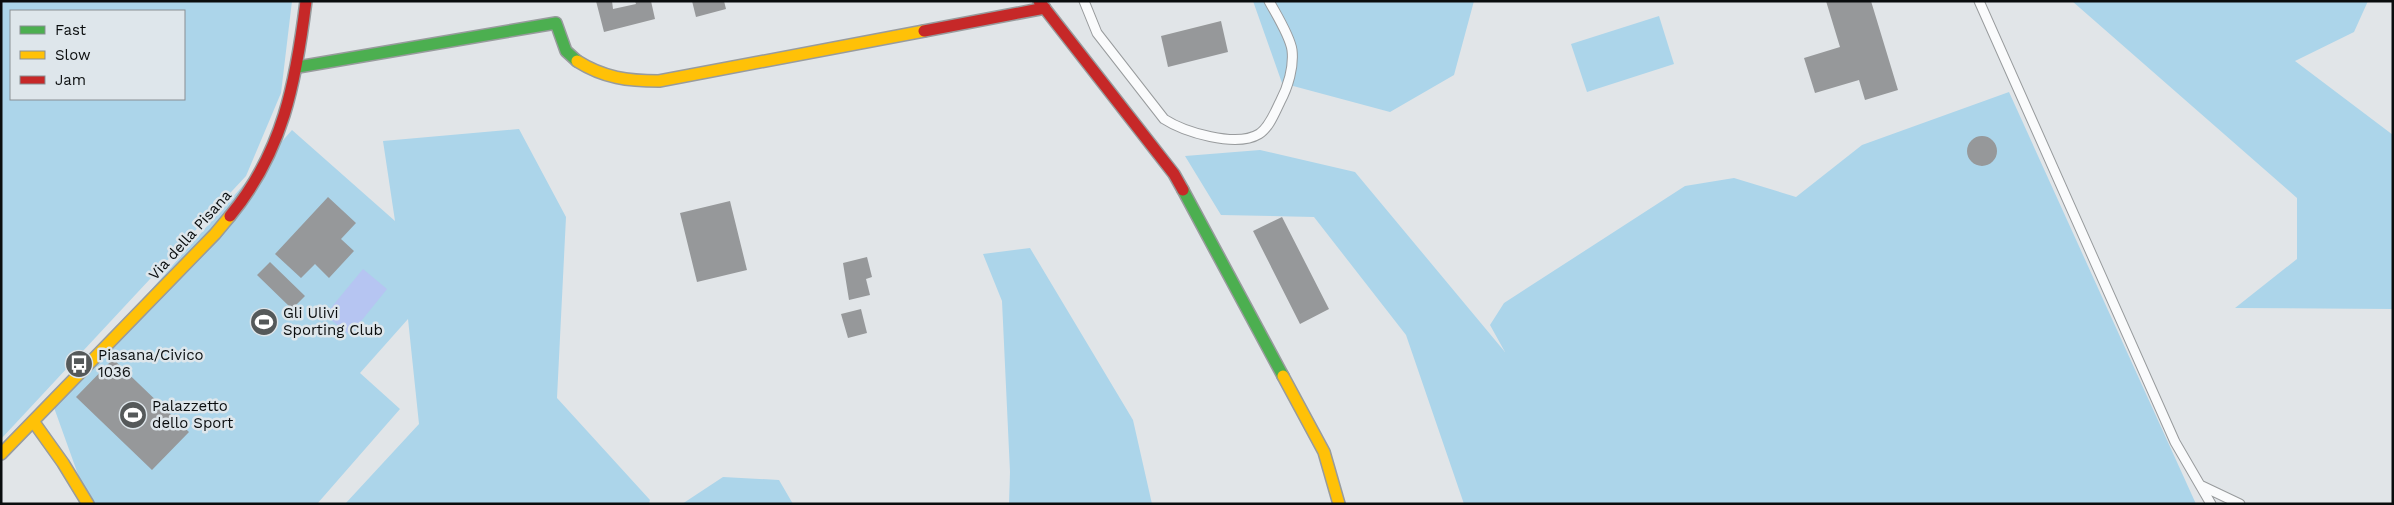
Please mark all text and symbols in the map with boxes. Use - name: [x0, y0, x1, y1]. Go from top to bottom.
- legend: [10, 10, 185, 100]
- text: Fast: [55, 21, 87, 39]
- text: Slow: [55, 46, 91, 64]
- text: Jam: [55, 71, 86, 89]
- street label: Via della Pisana: [145, 186, 235, 284]
- place label: Gli Ulivi Sporting Club: [283, 304, 383, 339]
- sports icon: Gli Ulivi Sporting Club: [249, 307, 279, 337]
- place label: Piasana/Civico 1036: [98, 346, 204, 381]
- bus stop icon: Piasana/Civico 1036: [64, 349, 94, 379]
- place label: Palazzetto dello Sport: [152, 397, 234, 432]
- sports icon: Palazzetto dello Sport: [118, 400, 148, 430]

